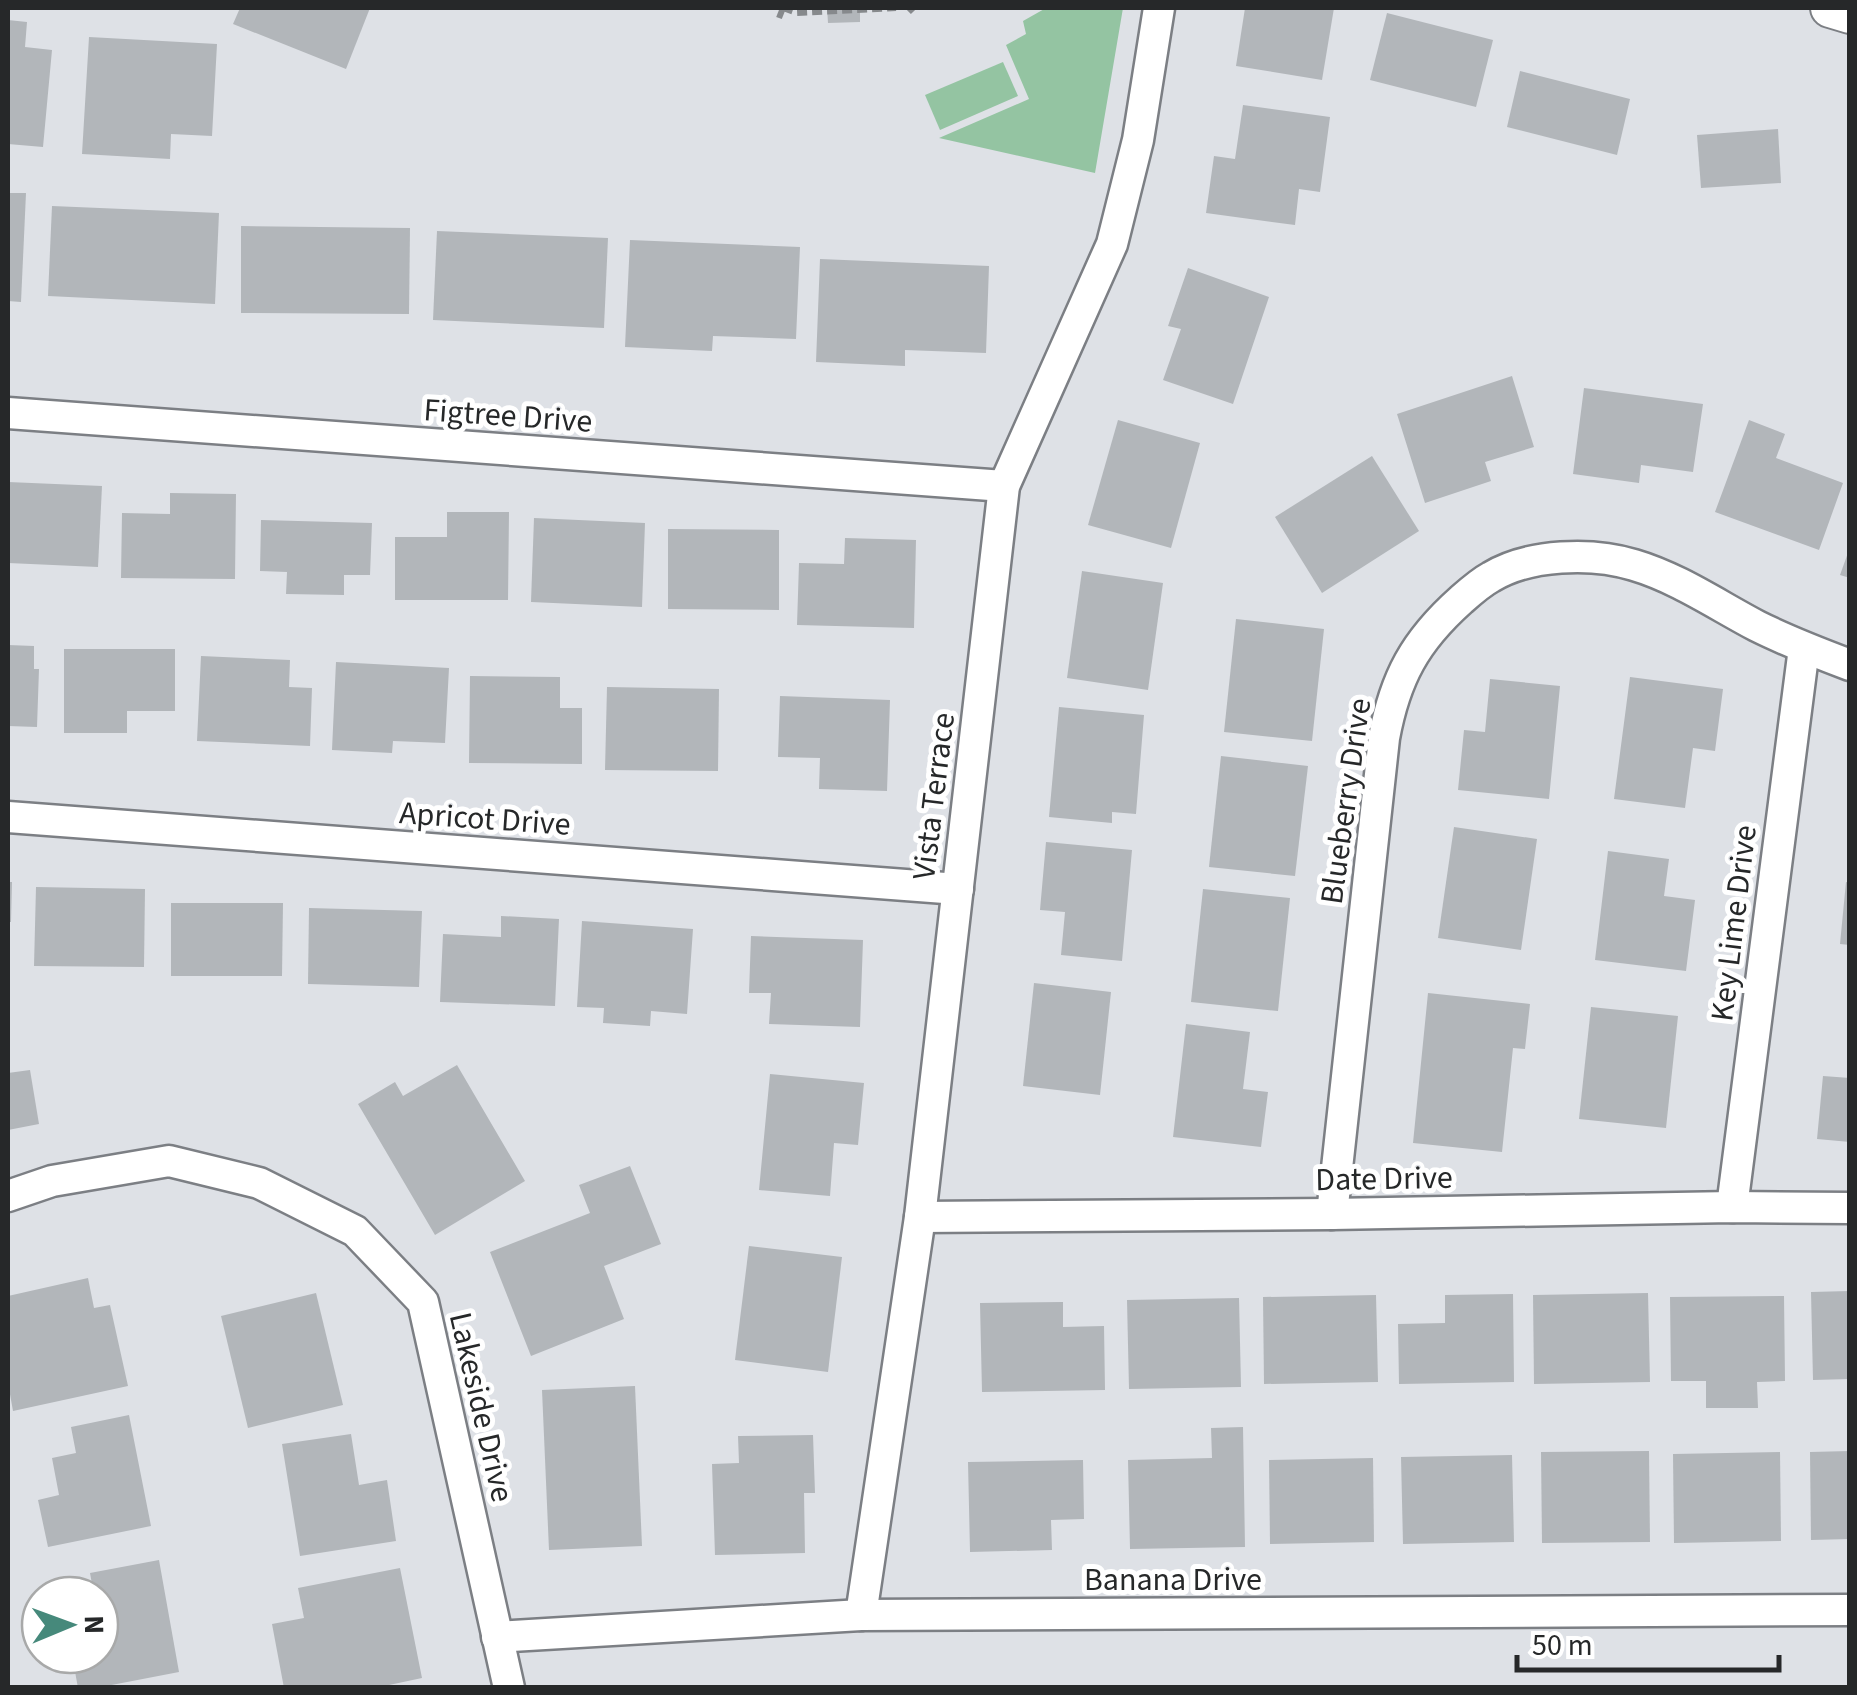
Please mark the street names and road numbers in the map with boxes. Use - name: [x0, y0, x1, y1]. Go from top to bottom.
- street label: Figtree Drive: [422, 387, 594, 445]
- street label: Blueberry Drive: [1309, 695, 1383, 907]
- street label: Vista Terrace: [901, 710, 967, 882]
- street label: Apricot Drive: [398, 790, 572, 848]
- street label: Key Lime Drive: [1699, 822, 1769, 1024]
- street label: Date Drive: [1315, 1155, 1453, 1203]
- street label: Lakeside Drive: [437, 1308, 525, 1507]
- street label: Banana Drive: [1084, 1557, 1262, 1603]

